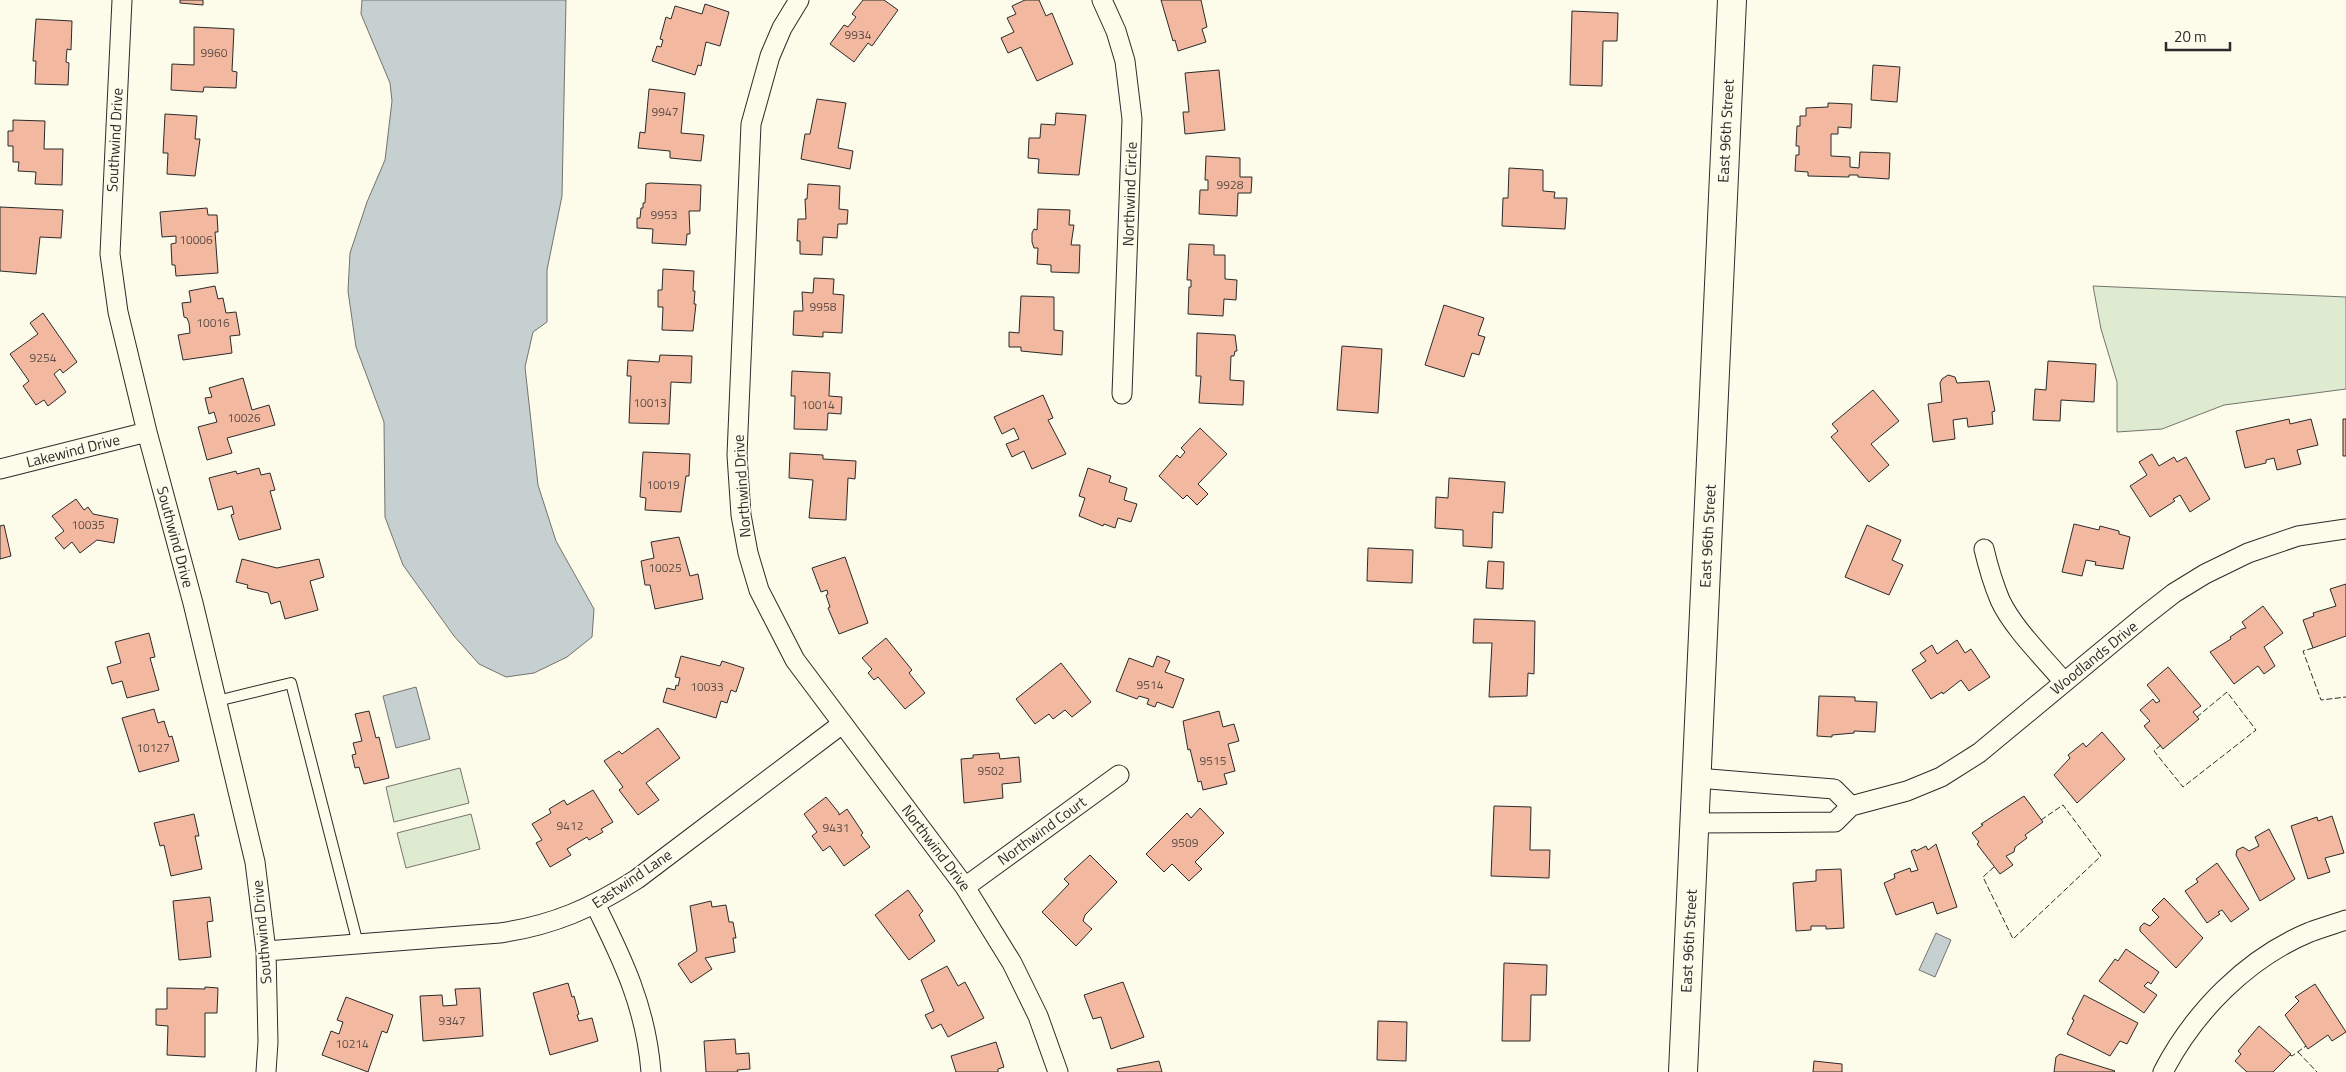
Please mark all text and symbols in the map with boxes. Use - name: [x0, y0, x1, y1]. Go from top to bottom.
- scale bar: [2166, 20, 2230, 52]
- house number: 9934: [845, 25, 872, 44]
- text: 20 m: [2174, 25, 2207, 48]
- house number: 9960: [201, 43, 228, 62]
- street label: East 96th Street: [1711, 78, 1740, 183]
- street label: Southwind Drive: [100, 87, 129, 193]
- house number: 9947: [652, 102, 678, 121]
- street label: Northwind Circle: [1116, 141, 1143, 247]
- house number: 9928: [1217, 175, 1244, 194]
- house number: 9953: [651, 205, 677, 224]
- house number: 10006: [179, 230, 213, 249]
- house number: 9958: [810, 297, 837, 316]
- house number: 10016: [196, 313, 230, 332]
- house number: 9254: [30, 348, 57, 367]
- house number: 10013: [633, 393, 667, 412]
- house number: 10014: [801, 395, 835, 414]
- house number: 10026: [227, 408, 261, 427]
- street label: Lakewind Drive: [24, 428, 122, 473]
- street label: Northwind Drive: [726, 434, 757, 538]
- house number: 10019: [646, 475, 680, 494]
- street label: East 96th Street: [1693, 483, 1722, 588]
- street label: Southwind Drive: [151, 484, 200, 590]
- house number: 10035: [71, 515, 105, 534]
- house number: 10025: [648, 558, 682, 577]
- street label: Woodlands Drive: [2045, 615, 2142, 700]
- house number: 9514: [1137, 675, 1164, 694]
- house number: 10033: [690, 677, 724, 696]
- house number: 10127: [136, 738, 170, 757]
- house number: 9515: [1200, 751, 1227, 770]
- house number: 9502: [978, 761, 1004, 780]
- street label: Northwind Court: [993, 790, 1091, 871]
- street label: Northwind Drive: [896, 800, 977, 896]
- house number: 9412: [557, 816, 583, 835]
- house number: 9431: [823, 818, 849, 837]
- house number: 9509: [1172, 833, 1199, 852]
- street label: Eastwind Lane: [587, 843, 676, 914]
- street label: Southwind Drive: [246, 879, 277, 985]
- street label: East 96th Street: [1674, 888, 1703, 993]
- house number: 9347: [439, 1011, 465, 1030]
- house number: 10214: [335, 1034, 369, 1053]

